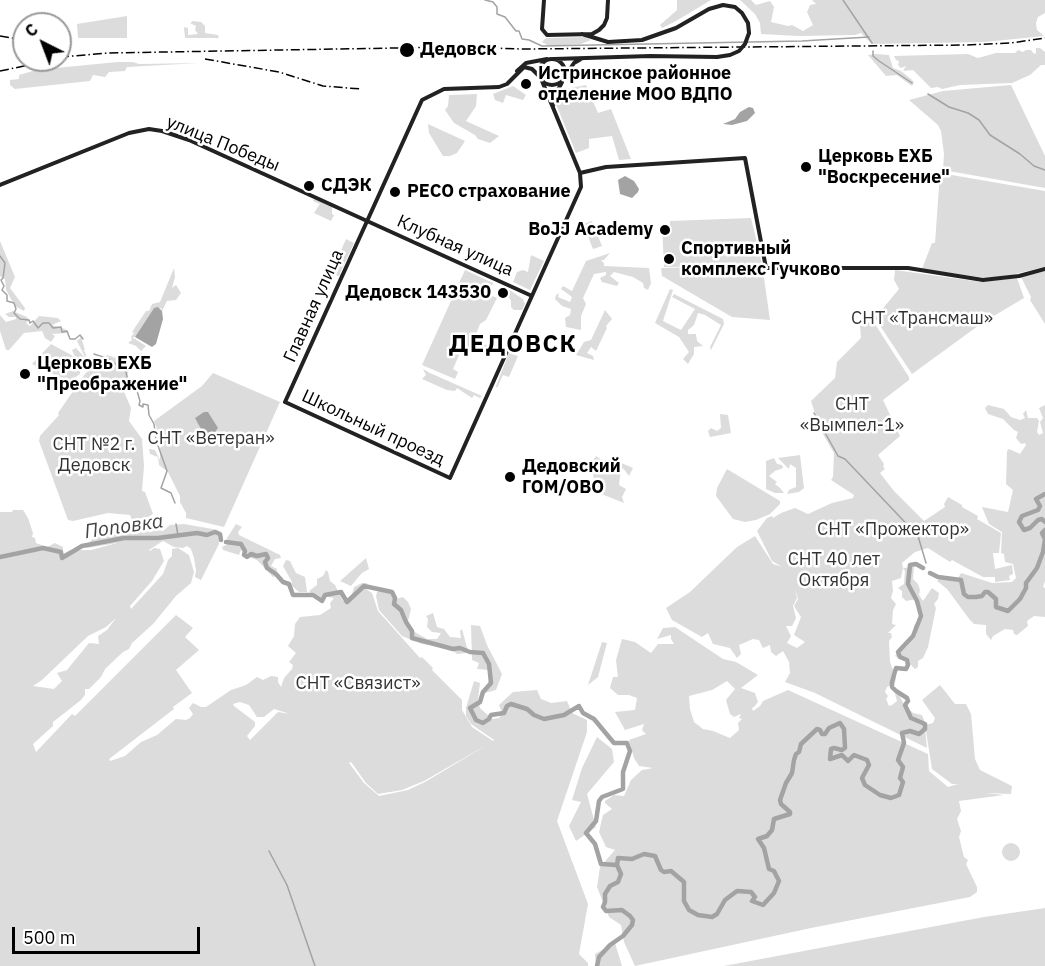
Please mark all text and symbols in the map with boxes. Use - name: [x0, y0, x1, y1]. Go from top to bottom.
- north arrow: [12, 12, 72, 72]
- text: С: [21, 19, 42, 41]
- place label: Дедовск: [420, 39, 497, 61]
- marker: Дедовск: [398, 41, 416, 59]
- place label: Истринское районное отделение МОО ВДПО: [538, 63, 733, 106]
- marker: Истринское районное отделение МОО ВДПО: [519, 77, 533, 91]
- street label: улица Победы: [163, 111, 283, 177]
- place label: Церковь ЕХБ "Воскресение": [818, 146, 950, 188]
- marker: Церковь ЕХБ "Воскресение": [799, 160, 813, 174]
- place label: СДЭК: [321, 175, 372, 197]
- marker: СДЭК: [302, 179, 316, 193]
- place label: РЕСО страхование: [407, 181, 571, 203]
- marker: РЕСО страхование: [388, 185, 402, 199]
- street label: Клубная улица: [393, 211, 517, 281]
- place label: BoJJ Academy: [528, 219, 653, 241]
- marker: BoJJ Academy: [658, 223, 672, 237]
- place label: Спортивный комплекс Гучково: [681, 238, 840, 280]
- street label: Главная улица: [279, 246, 349, 366]
- marker: Спортивный комплекс Гучково: [662, 252, 676, 266]
- place label: Дедовск 143530: [345, 282, 491, 304]
- marker: Дедовск 143530: [496, 286, 510, 300]
- park label: СНТ «Трансмаш»: [851, 308, 993, 330]
- district label: ДЕДОВСК: [449, 331, 577, 359]
- place label: Церковь ЕХБ "Преображение": [37, 353, 187, 395]
- marker: Церковь ЕХБ "Преображение": [18, 367, 32, 381]
- street label: Школьный проезд: [298, 385, 448, 471]
- park label: СНТ «Вымпел-1»: [800, 394, 904, 436]
- park label: СНТ «Ветеран»: [147, 428, 275, 450]
- park label: СНТ №2 г. Дедовск: [53, 434, 135, 476]
- place label: Дедовский ГОМ/ОВО: [522, 456, 621, 498]
- marker: Дедовский ГОМ/ОВО: [503, 470, 517, 484]
- water label: Поповка: [83, 510, 165, 544]
- park label: СНТ «Прожектор»: [817, 519, 969, 541]
- park label: СНТ 40 лет Октября: [788, 549, 880, 592]
- park label: СНТ «Связист»: [296, 673, 420, 695]
- scale bar: [15, 915, 202, 953]
- text: 500 m: [23, 926, 75, 949]

